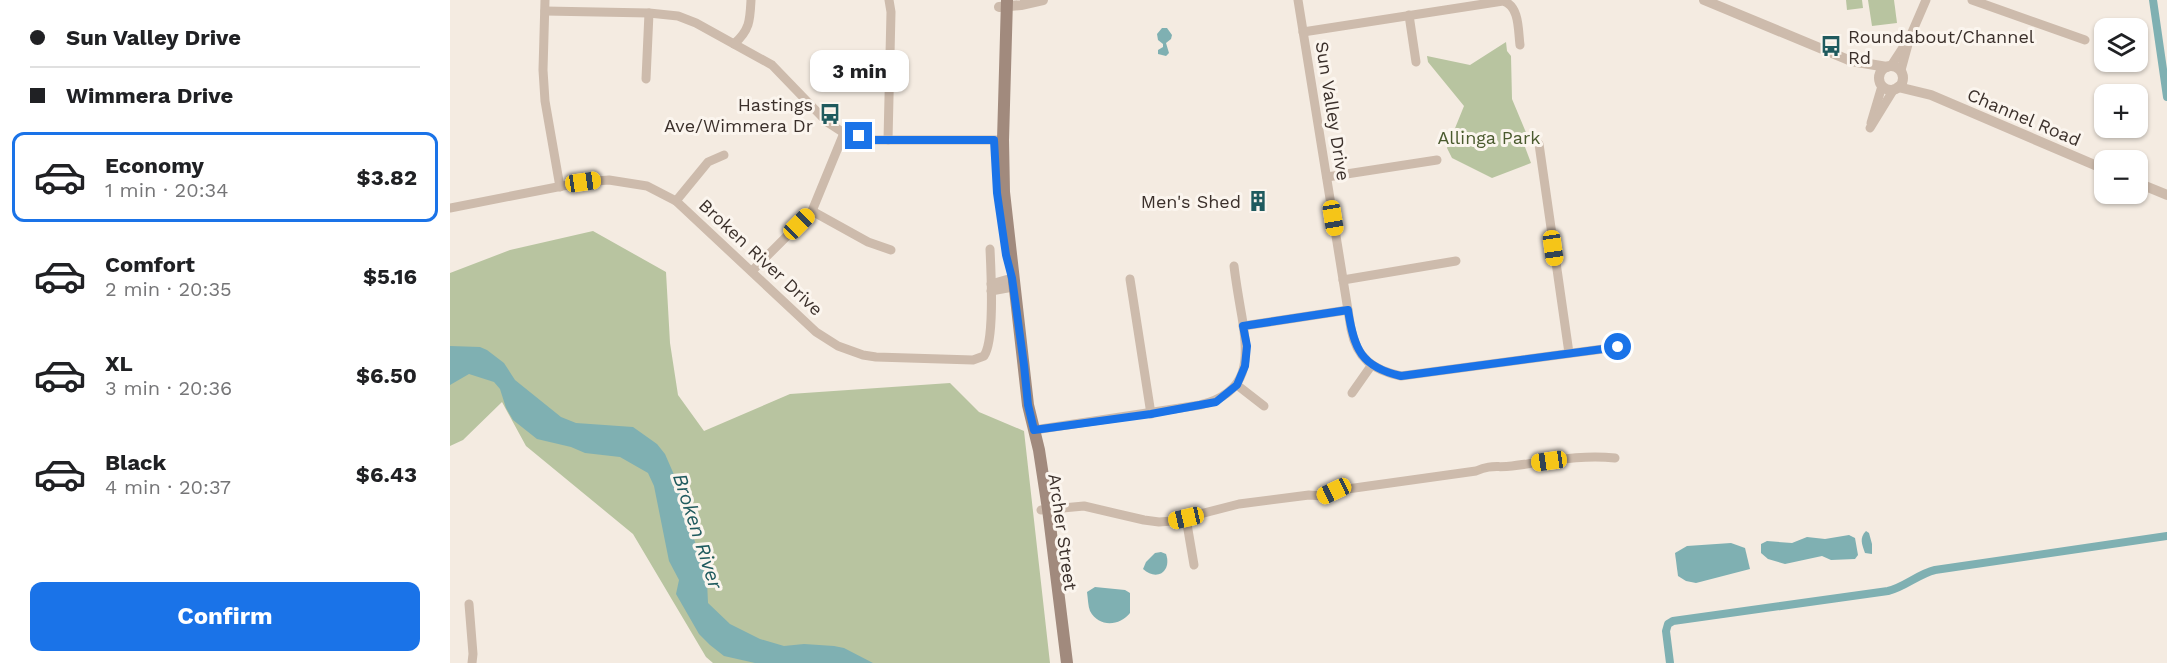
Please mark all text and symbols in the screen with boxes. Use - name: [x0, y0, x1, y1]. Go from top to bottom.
- map controls: [2094, 18, 2148, 204]
- button: layers: [2094, 18, 2148, 72]
- text: Sun Valley Drive: [66, 25, 241, 50]
- place label: Roundabout/Channel Rd: [1848, 26, 2035, 68]
- bus stop icon: Roundabout/Channel Rd: [1819, 34, 1843, 58]
- street label: Sun Valley Drive: [1312, 40, 1354, 182]
- callout: 3 min: [810, 49, 908, 91]
- text: 3 min: [832, 59, 887, 83]
- text: Wimmera Drive: [66, 83, 233, 108]
- street label: Channel Road: [1964, 84, 2084, 150]
- button: +: [2094, 84, 2148, 138]
- place label: Hastings Ave/Wimmera Dr: [664, 94, 813, 136]
- bus stop icon: Hastings Ave/Wimmera Dr: [818, 102, 842, 126]
- route end: [845, 122, 872, 149]
- park label: Allinga Park: [1437, 127, 1541, 148]
- icon: car: [33, 150, 87, 204]
- button: −: [2094, 150, 2148, 204]
- text: Economy: [105, 153, 204, 178]
- text: $3.82: [357, 165, 417, 190]
- car: [564, 171, 602, 193]
- text: 1 min · 20:34: [105, 178, 228, 202]
- building icon: Men's Shed: [1246, 189, 1270, 213]
- place label: Men's Shed: [1141, 191, 1241, 212]
- street label: Broken River Drive: [695, 194, 827, 320]
- car: [1321, 199, 1345, 237]
- car: [780, 205, 818, 243]
- car: [1542, 229, 1564, 267]
- icon: car: [33, 249, 87, 303]
- text: Comfort: [105, 252, 195, 277]
- text: $5.16: [363, 264, 417, 289]
- text: 2 min · 20:35: [105, 277, 232, 301]
- route start: [1604, 333, 1631, 360]
- icon: car: [33, 348, 87, 402]
- text: XL: [105, 351, 133, 376]
- text: $6.50: [356, 363, 417, 388]
- text: 3 min · 20:36: [105, 376, 232, 400]
- icon: car: [33, 447, 87, 501]
- text: Black: [105, 450, 166, 475]
- car: [1530, 450, 1568, 472]
- text: $6.43: [356, 462, 417, 487]
- water label: Broken River: [668, 470, 728, 593]
- street label: Archer Street: [1044, 472, 1082, 592]
- text: 4 min · 20:37: [105, 475, 231, 499]
- car: [1314, 475, 1354, 507]
- car: [1166, 505, 1206, 531]
- button: Confirm: [30, 582, 420, 651]

